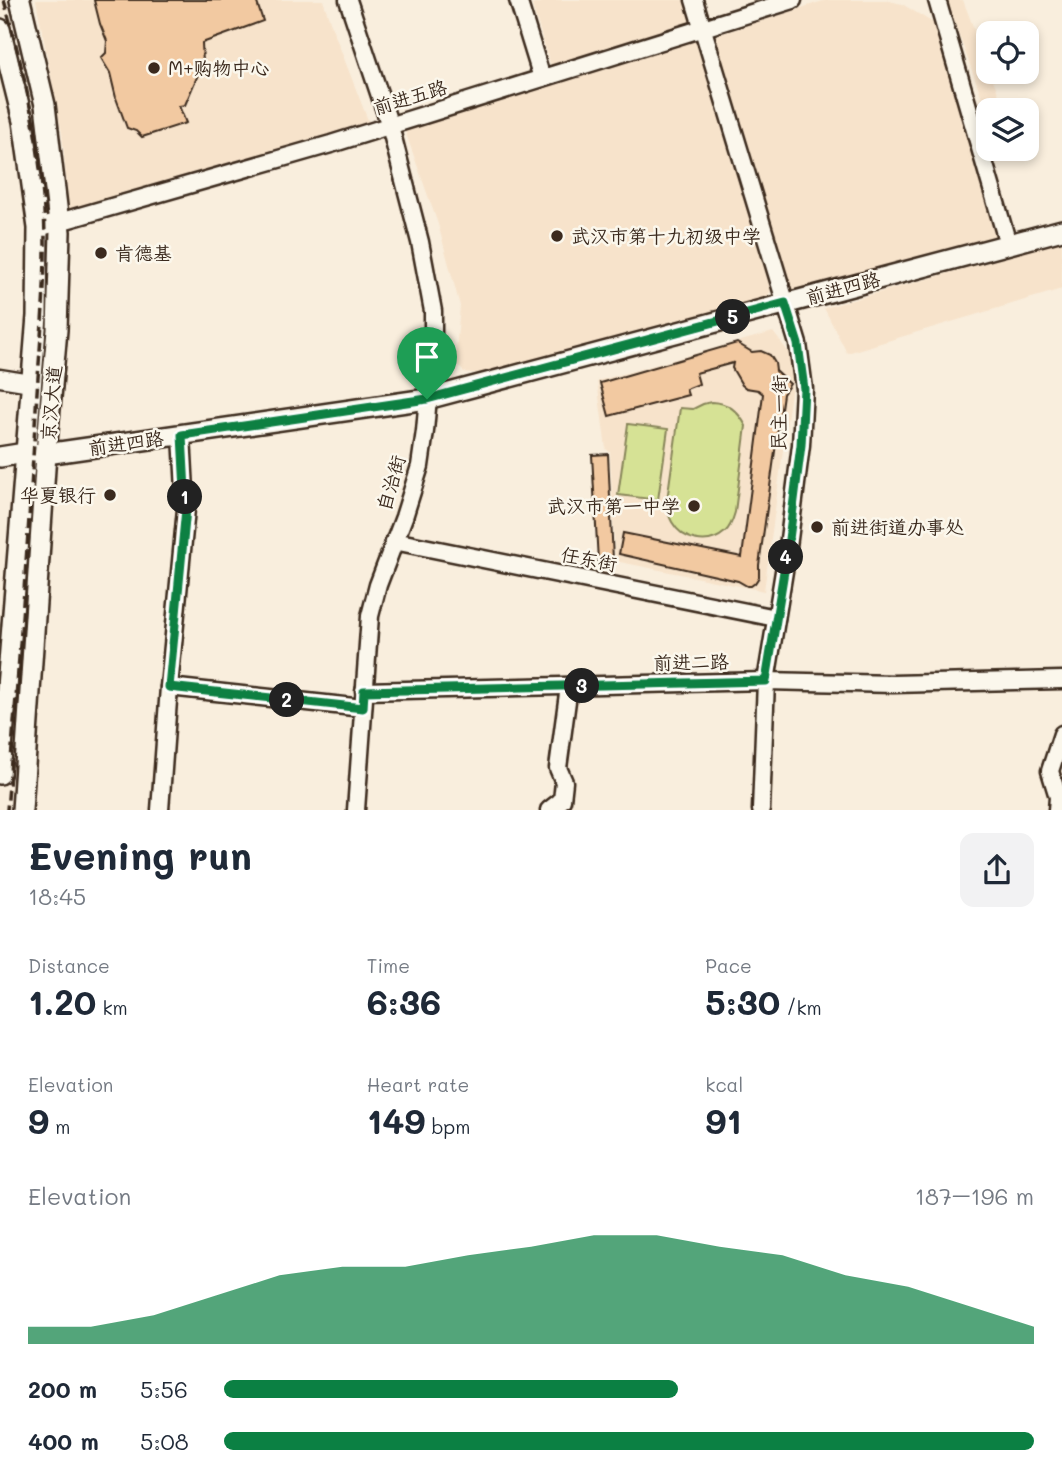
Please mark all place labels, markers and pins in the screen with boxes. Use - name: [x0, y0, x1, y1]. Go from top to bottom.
- place label: M+购物中心: [168, 55, 269, 80]
- marker: M+购物中心: [146, 60, 162, 76]
- place label: 武汉市第十九初级中学: [571, 223, 761, 248]
- marker: 武汉市第十九初级中学: [549, 228, 565, 244]
- place label: 肯德基: [115, 240, 172, 265]
- marker: 肯德基: [93, 245, 109, 261]
- pin: 5: [716, 300, 750, 334]
- pin: [397, 327, 457, 399]
- pin: 1: [168, 480, 202, 514]
- place label: 华夏银行: [20, 482, 96, 507]
- marker: 华夏银行: [102, 487, 118, 503]
- place label: 武汉市第一中学: [547, 493, 680, 518]
- marker: 武汉市第一中学: [686, 498, 702, 514]
- place label: 前进街道办事处: [831, 514, 964, 539]
- marker: 前进街道办事处: [809, 519, 825, 535]
- pin: 4: [768, 540, 804, 574]
- pin: 3: [564, 668, 600, 704]
- pin: 2: [270, 682, 304, 718]

